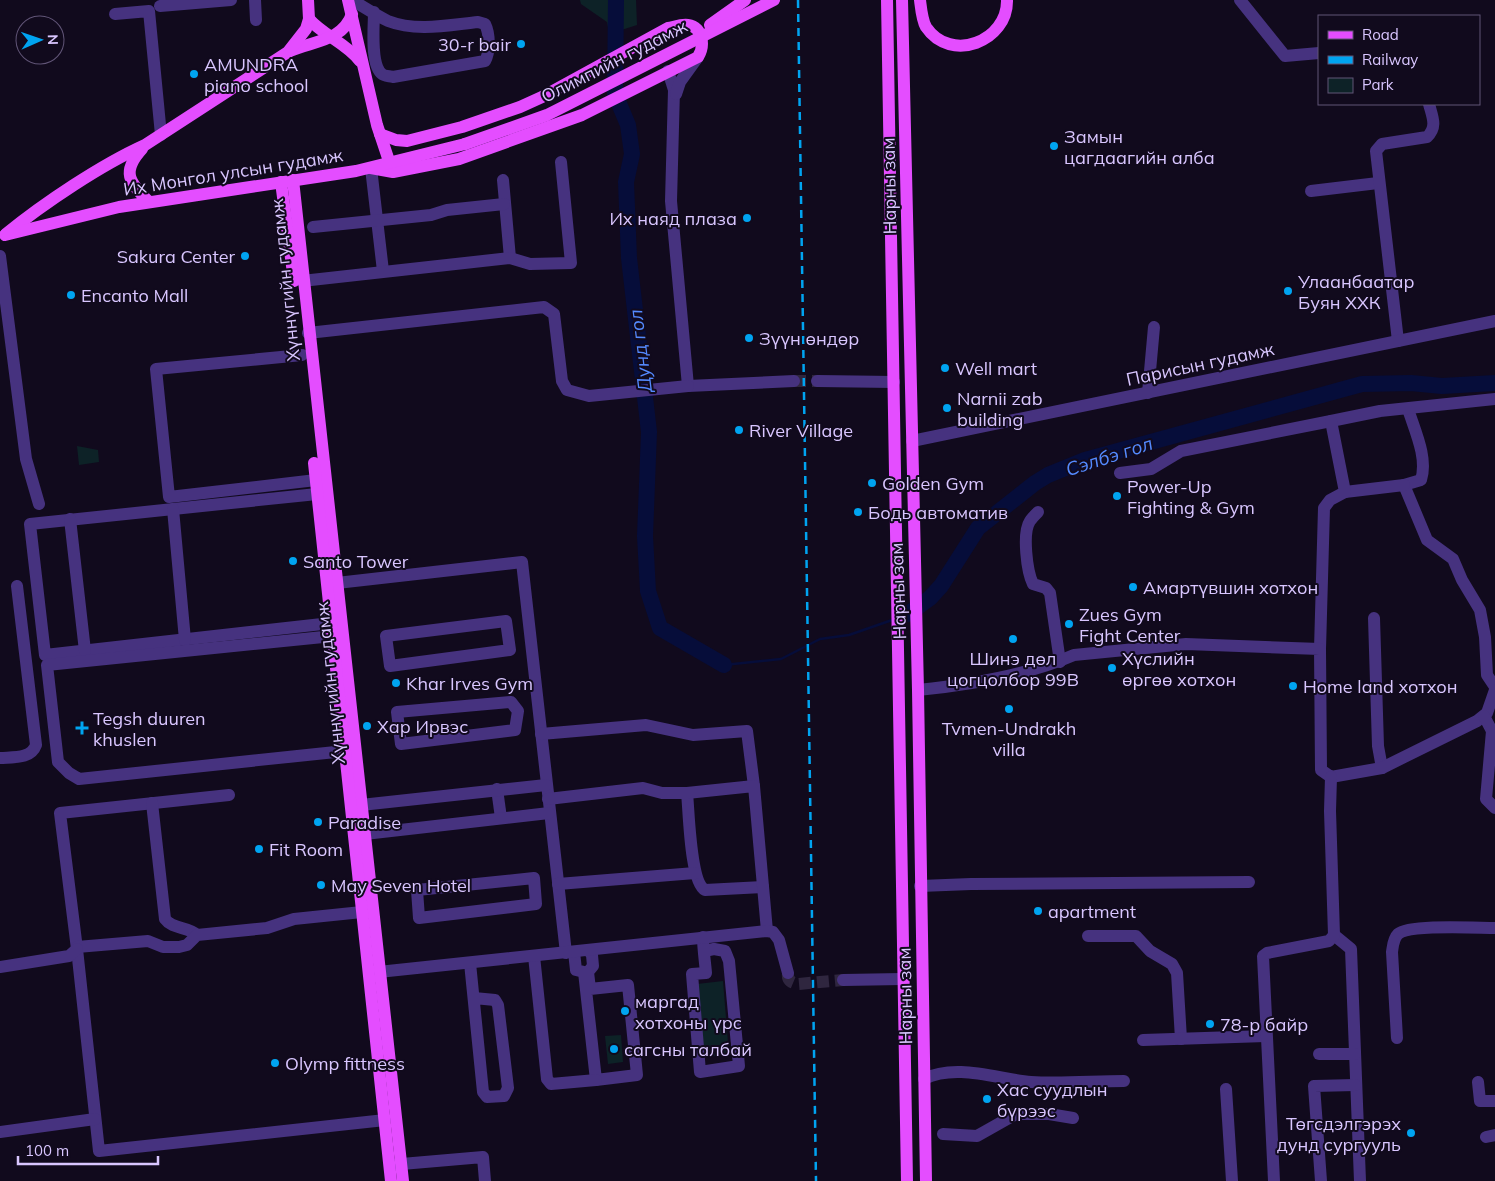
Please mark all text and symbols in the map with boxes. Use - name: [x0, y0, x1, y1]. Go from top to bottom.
- street label: Олимпийн гудамж: [537, 14, 691, 108]
- north arrow: [15, 15, 65, 65]
- legend: [1318, 15, 1480, 105]
- text: Road: [1362, 25, 1399, 44]
- place label: 30-r bair: [438, 33, 511, 56]
- text: N: [44, 34, 62, 45]
- marker: 30-r bair: [515, 38, 527, 50]
- text: Railway: [1362, 50, 1418, 69]
- place label: AMUNDRA piano school: [204, 53, 309, 97]
- marker: AMUNDRA piano school: [188, 68, 200, 80]
- text: Park: [1362, 75, 1394, 94]
- place label: Замын цагдаагийн алба: [1064, 125, 1215, 169]
- street label: Нарны зам: [877, 137, 901, 235]
- marker: Замын цагдаагийн алба: [1048, 140, 1060, 152]
- street label: Их Монгол улсын гудамж: [122, 143, 345, 201]
- street label: Хүннүгийн гудамж: [265, 197, 305, 362]
- place label: Их наяд плаза: [609, 207, 737, 230]
- marker: Их наяд плаза: [741, 212, 753, 224]
- place label: Sakura Center: [117, 245, 235, 268]
- marker: Sakura Center: [239, 250, 251, 262]
- place label: Улаанбаатар Буян ХХК: [1297, 270, 1414, 314]
- place label: Encanto Mall: [81, 284, 188, 307]
- marker: Улаанбаатар Буян ХХК: [1282, 285, 1294, 297]
- marker: Encanto Mall: [65, 289, 77, 301]
- water label: Дунд гол: [623, 308, 657, 395]
- place label: Зүүн өндөр: [759, 327, 859, 350]
- marker: Зүүн өндөр: [743, 332, 755, 344]
- street label: Парисын гудамж: [1124, 337, 1276, 391]
- place label: Well mart: [955, 357, 1037, 380]
- marker: Well mart: [939, 362, 951, 374]
- place label: Narnii zab building: [957, 387, 1042, 431]
- marker: Narnii zab building: [941, 402, 953, 414]
- place label: River Village: [749, 419, 853, 442]
- marker: River Village: [733, 424, 745, 436]
- water label: Сэлбэ гол: [1062, 431, 1156, 481]
- place label: Golden Gym: [882, 472, 984, 495]
- place label: Power-Up Fighting & Gym: [1127, 475, 1255, 519]
- marker: Golden Gym: [866, 477, 878, 489]
- marker: Power-Up Fighting & Gym: [1111, 490, 1123, 502]
- place label: Бодь автоматив: [868, 501, 1008, 524]
- marker: Бодь автоматив: [852, 506, 864, 518]
- street label: Нарны зам: [885, 542, 911, 640]
- place label: Santo Tower: [303, 550, 409, 573]
- marker: Santo Tower: [287, 555, 299, 567]
- place label: Амартүвшин хотхон: [1143, 576, 1318, 599]
- marker: Амартүвшин хотхон: [1127, 581, 1139, 593]
- street label: Хүннүгийн гудамж: [310, 600, 350, 765]
- place label: Zues Gym Fight Center: [1079, 603, 1181, 647]
- marker: Zues Gym Fight Center: [1063, 618, 1075, 630]
- marker: Шинэ дөл цогцолбор 99В: [1007, 633, 1019, 645]
- place label: Шинэ дөл цогцолбор 99В: [947, 647, 1079, 691]
- place label: Хүслийн өргөө хотхон: [1122, 647, 1236, 691]
- marker: Хүслийн өргөө хотхон: [1106, 662, 1118, 674]
- place label: Khar Irves Gym: [406, 672, 533, 695]
- place label: Home land хотхон: [1303, 675, 1458, 698]
- marker: Khar Irves Gym: [390, 677, 402, 689]
- marker: Home land хотхон: [1287, 680, 1299, 692]
- marker: Tvmen-Undrakh villa: [1003, 703, 1015, 715]
- place label: Tegsh duuren khuslen: [93, 707, 206, 751]
- place label: Хар Ирвэс: [377, 715, 468, 738]
- place label: Tvmen-Undrakh villa: [942, 717, 1076, 761]
- marker: Хар Ирвэс: [361, 720, 373, 732]
- marker: Tegsh duuren khuslen: [75, 721, 89, 735]
- place label: Paradise: [328, 811, 401, 834]
- marker: Paradise: [312, 816, 324, 828]
- place label: Fit Room: [269, 838, 343, 861]
- marker: Fit Room: [253, 843, 265, 855]
- place label: May Seven Hotel: [331, 874, 471, 897]
- marker: May Seven Hotel: [315, 879, 327, 891]
- place label: apartment: [1048, 900, 1136, 923]
- marker: apartment: [1032, 905, 1044, 917]
- street label: Нарны зам: [893, 947, 917, 1045]
- place label: маргад хотхоны үрс: [635, 990, 742, 1034]
- marker: маргад хотхоны үрс: [619, 1005, 631, 1017]
- place label: 78-р байр: [1220, 1013, 1308, 1036]
- marker: 78-р байр: [1204, 1018, 1216, 1030]
- place label: сагсны талбай: [624, 1038, 752, 1061]
- marker: сагсны талбай: [608, 1043, 620, 1055]
- place label: Olymp fittness: [285, 1052, 405, 1075]
- marker: Olymp fittness: [269, 1057, 281, 1069]
- place label: Хас суудлын бүрээс: [997, 1078, 1108, 1122]
- marker: Хас суудлын бүрээс: [981, 1093, 993, 1105]
- place label: Төгсдэлгэрэх дунд сургууль: [1277, 1112, 1401, 1156]
- marker: Төгсдэлгэрэх дунд сургууль: [1405, 1127, 1417, 1139]
- scale bar: [18, 1134, 158, 1166]
- text: 100 m: [25, 1141, 69, 1160]

